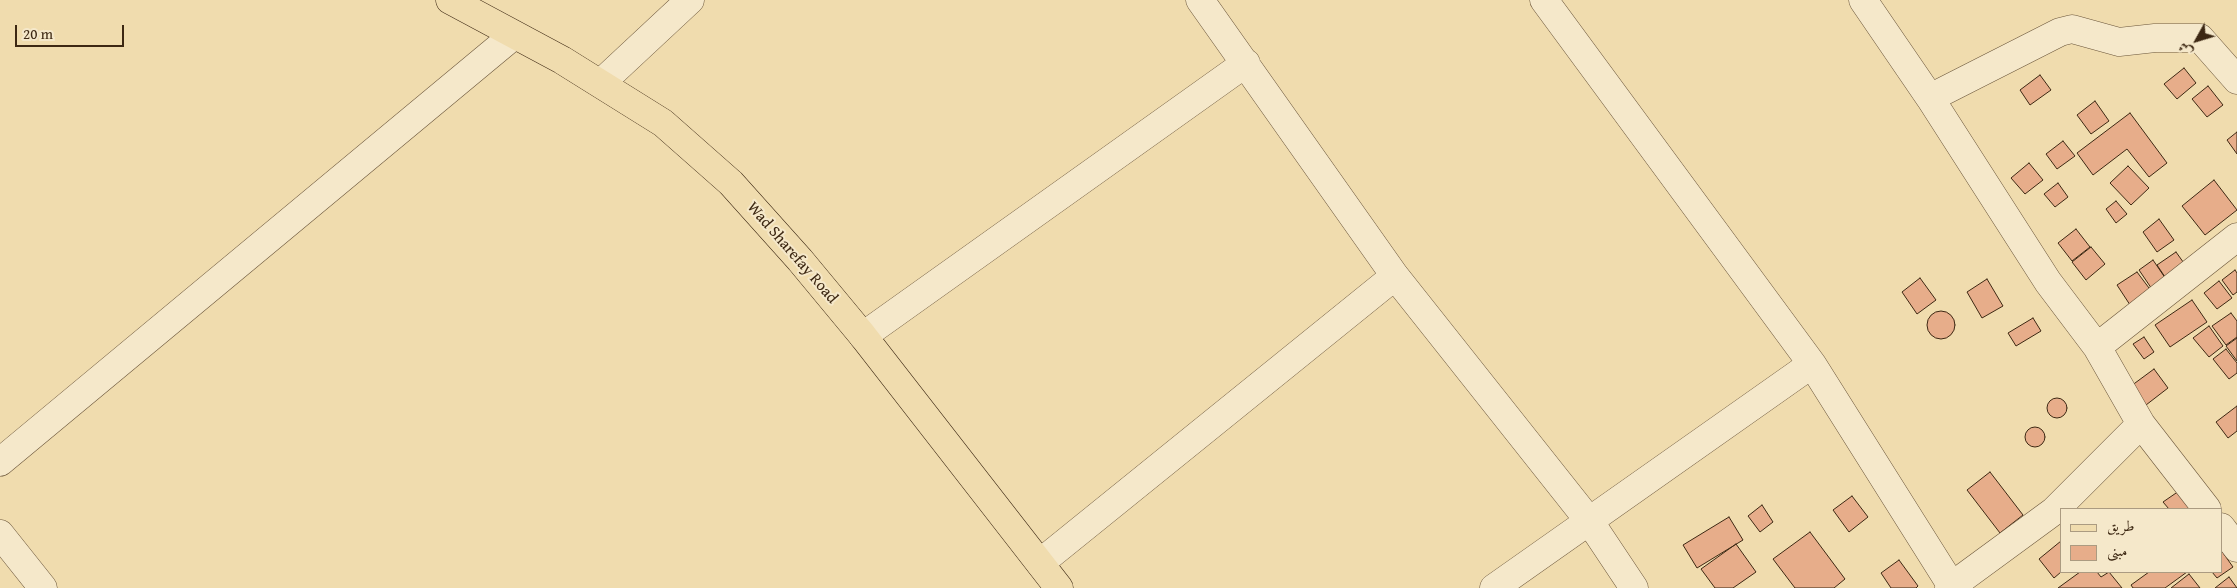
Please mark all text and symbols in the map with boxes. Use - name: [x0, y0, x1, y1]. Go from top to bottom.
- scale bar: [18, 15, 126, 47]
- north arrow: [2172, 15, 2222, 65]
- text: 20 m: [23, 23, 53, 44]
- text: ش: [2173, 38, 2197, 61]
- street label: Wad Sharefay Road: [743, 198, 841, 308]
- legend: [2060, 508, 2222, 573]
- text: طريق: [2107, 515, 2134, 536]
- text: مبنى: [2107, 540, 2127, 561]

